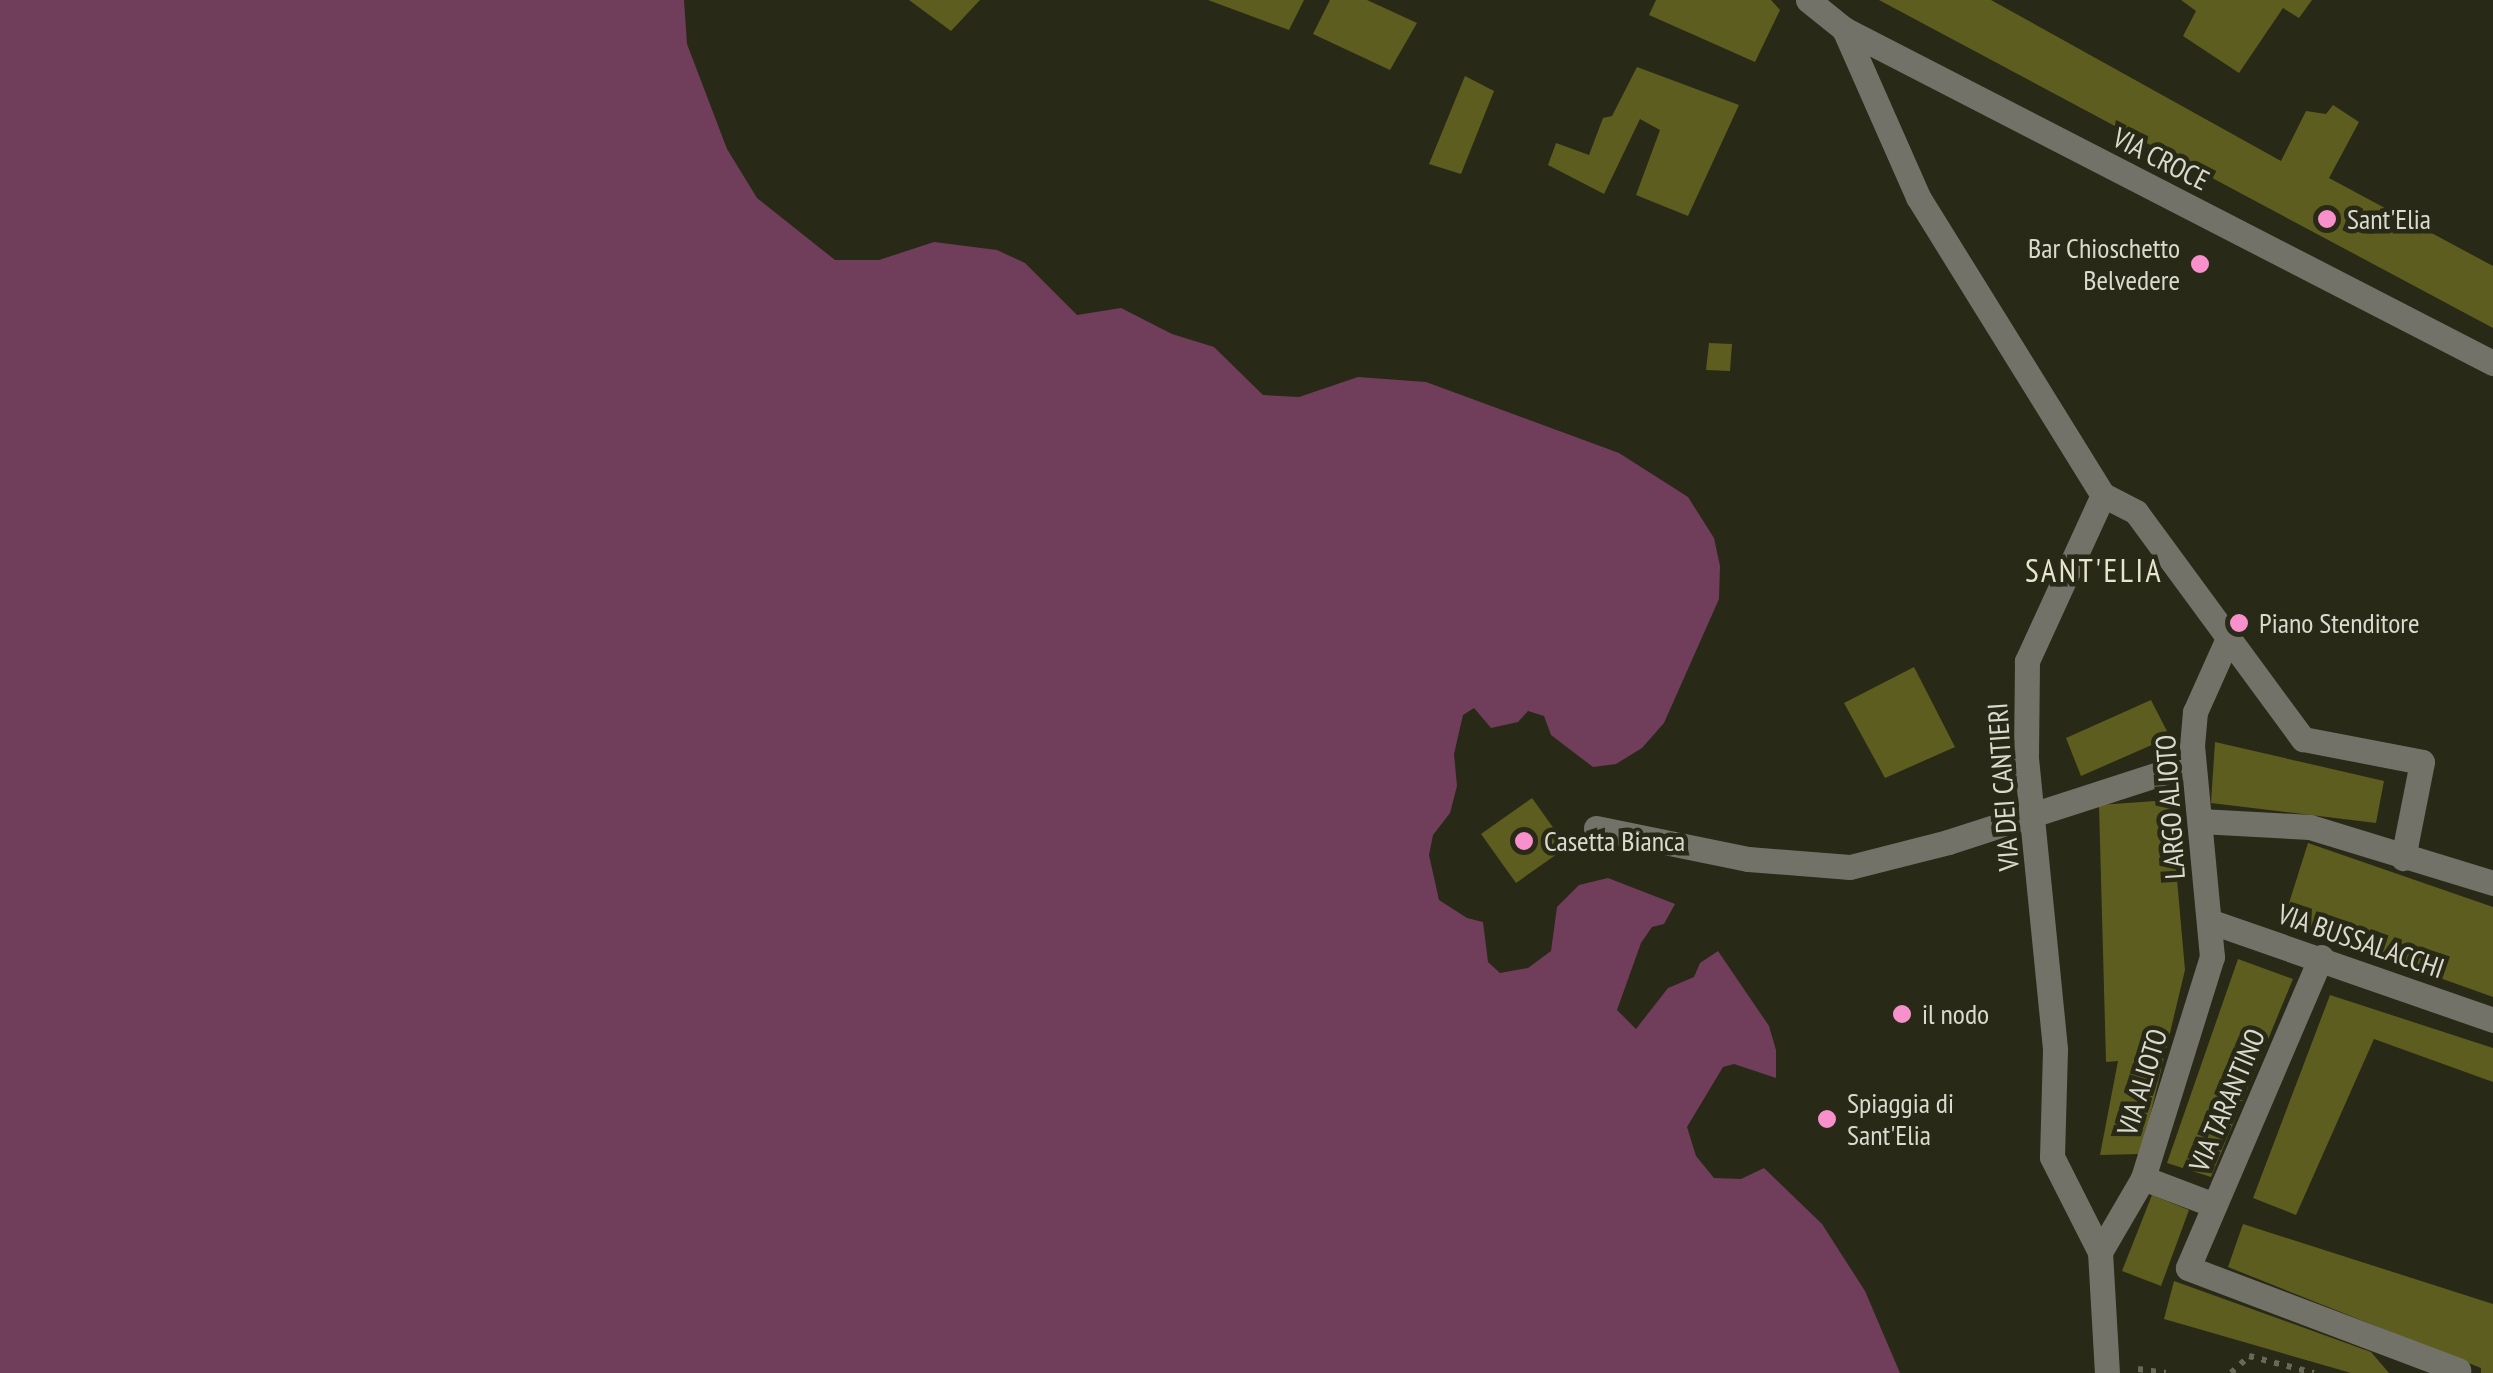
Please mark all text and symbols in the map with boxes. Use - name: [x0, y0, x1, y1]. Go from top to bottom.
- street label: VIA CROCE: [2107, 120, 2215, 198]
- place label: Sant'Elia: [2347, 202, 2431, 236]
- marker: Sant'Elia: [2316, 208, 2338, 230]
- place label: Bar Chioschetto Belvedere: [2028, 231, 2180, 297]
- marker: Bar Chioschetto Belvedere: [2189, 253, 2211, 275]
- district label: SANT'ELIA: [2025, 551, 2163, 589]
- place label: Piano Stenditore: [2259, 606, 2420, 640]
- marker: Piano Stenditore: [2228, 612, 2250, 634]
- street label: VIA DEI CANTIERI: [1980, 701, 2026, 873]
- street label: LARGO ALIOTO: [2148, 733, 2192, 881]
- place label: Casetta Bianca: [1544, 824, 1685, 858]
- marker: Casetta Bianca: [1513, 830, 1535, 852]
- street label: VIA BUSSALACCHI: [2273, 897, 2449, 985]
- place label: il nodo: [1922, 997, 1989, 1031]
- marker: il nodo: [1891, 1003, 1913, 1025]
- street label: VIA TARANTINO: [2182, 1023, 2272, 1177]
- street label: VIA ALIOTO: [2110, 1024, 2174, 1140]
- place label: Spiaggia di Sant'Elia: [1847, 1086, 1954, 1152]
- marker: Spiaggia di Sant'Elia: [1816, 1108, 1838, 1130]

